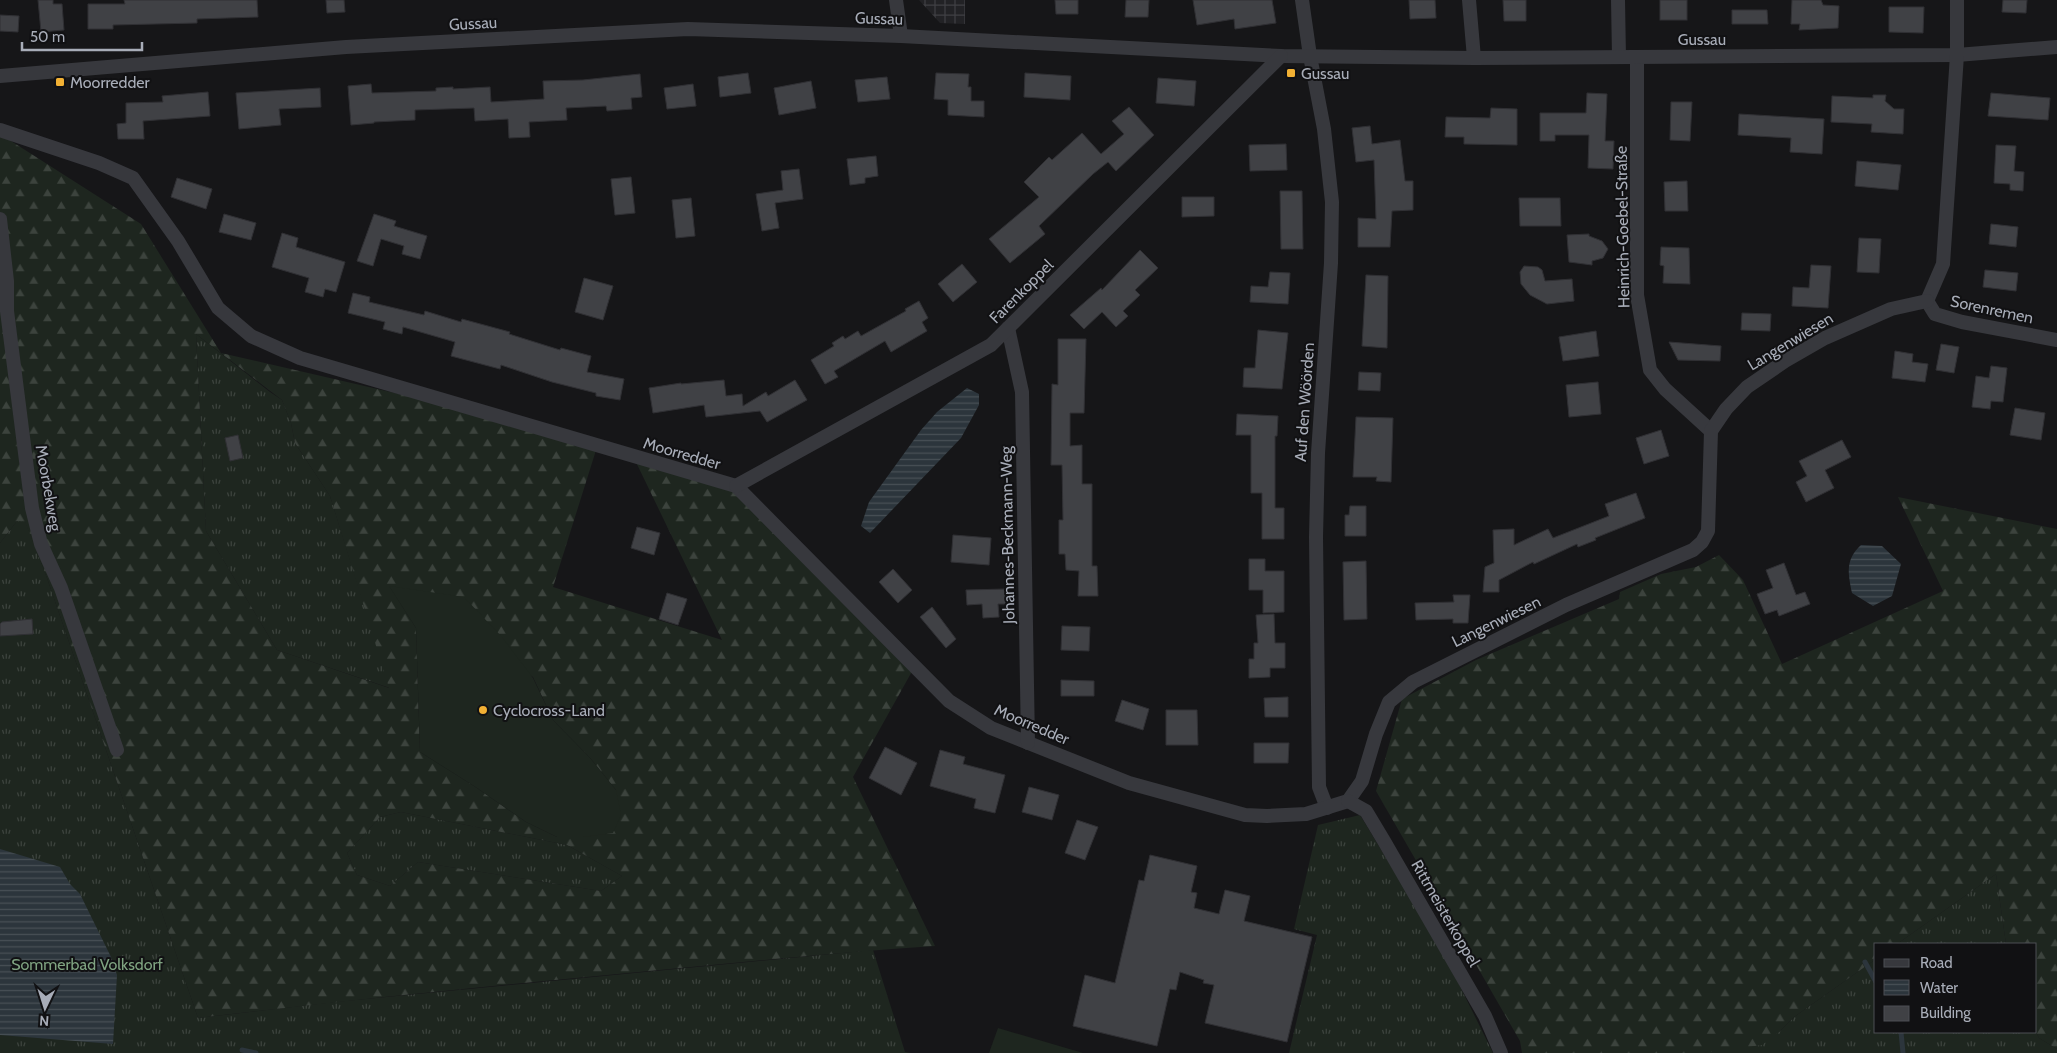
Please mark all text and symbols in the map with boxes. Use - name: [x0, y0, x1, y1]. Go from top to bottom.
- street label: Gussau: [854, 8, 903, 29]
- street label: Gussau: [448, 13, 498, 34]
- scale bar: [22, 20, 142, 52]
- text: 50 m: [30, 28, 65, 46]
- street label: Gussau: [1678, 30, 1726, 49]
- place label: Gussau: [1301, 64, 1349, 83]
- marker: Gussau: [1285, 67, 1297, 79]
- place label: Moorredder: [70, 73, 150, 92]
- marker: Moorredder: [54, 76, 66, 88]
- street label: Heinrich-Goebel-Straße: [1612, 146, 1633, 308]
- street label: Farenkoppel: [985, 255, 1057, 327]
- street label: Sorenremen: [1949, 291, 2035, 328]
- street label: Langenwiesen: [1744, 308, 1837, 374]
- street label: Auf den Wöörden: [1291, 342, 1318, 462]
- street label: Moorredder: [641, 433, 724, 474]
- street label: Moorbekweg: [32, 443, 66, 534]
- street label: Johannes-Beckmann-Weg: [996, 445, 1019, 625]
- street label: Langenwiesen: [1449, 592, 1544, 651]
- street label: Moorredder: [991, 700, 1073, 749]
- place label: Cyclocross-Land: [493, 701, 605, 720]
- marker: Cyclocross-Land: [477, 704, 489, 716]
- street label: Rittmeisterkoppel: [1407, 857, 1484, 970]
- legend: [1874, 943, 2037, 1033]
- text: Road: [1920, 954, 1953, 972]
- park label: Sommerbad Volksdorf: [11, 955, 164, 974]
- text: Water: [1920, 979, 1958, 997]
- north arrow: [20, 983, 70, 1033]
- text: Building: [1920, 1004, 1971, 1022]
- text: N: [39, 1012, 50, 1030]

